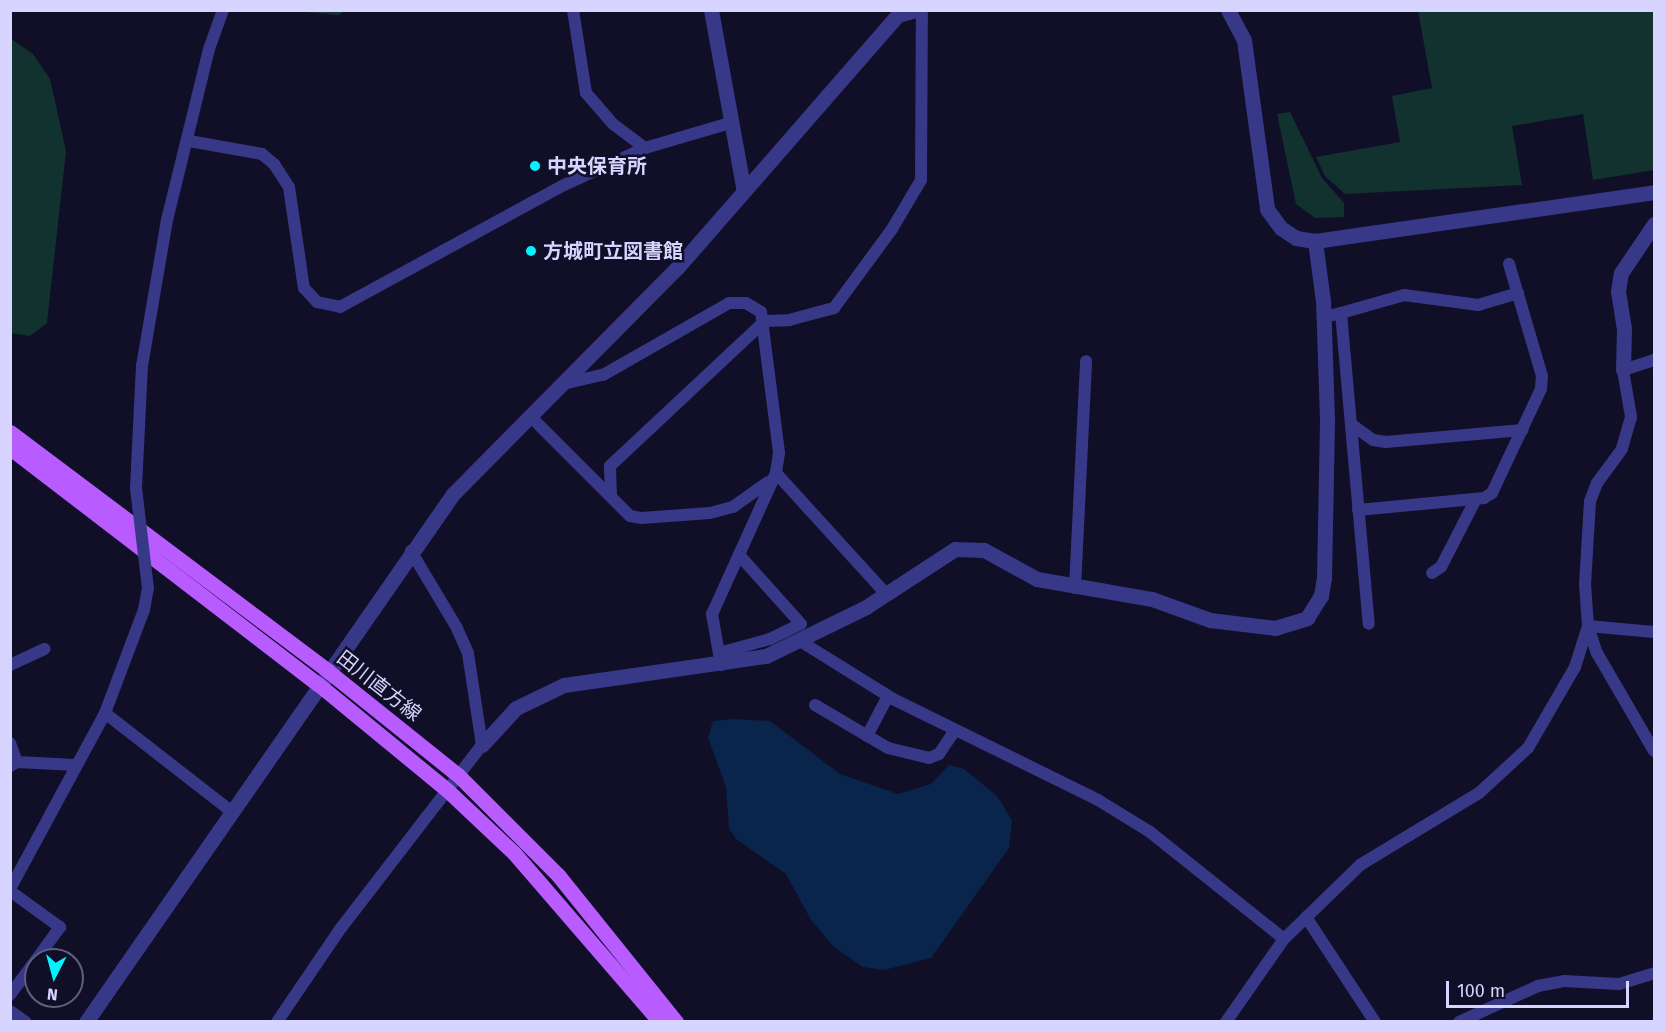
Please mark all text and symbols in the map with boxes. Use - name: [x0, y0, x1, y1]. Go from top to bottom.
- place label: 中央保育所: [547, 154, 647, 178]
- marker: 中央保育所: [528, 159, 542, 173]
- place label: 方城町立図書館: [543, 239, 683, 263]
- marker: 方城町立図書館: [524, 244, 538, 258]
- street label: 田川直方線: [332, 646, 426, 726]
- north arrow: [24, 948, 84, 1008]
- scale bar: [1449, 969, 1632, 1007]
- text: 100 m: [1457, 980, 1505, 1002]
- text: N: [46, 984, 59, 1004]

